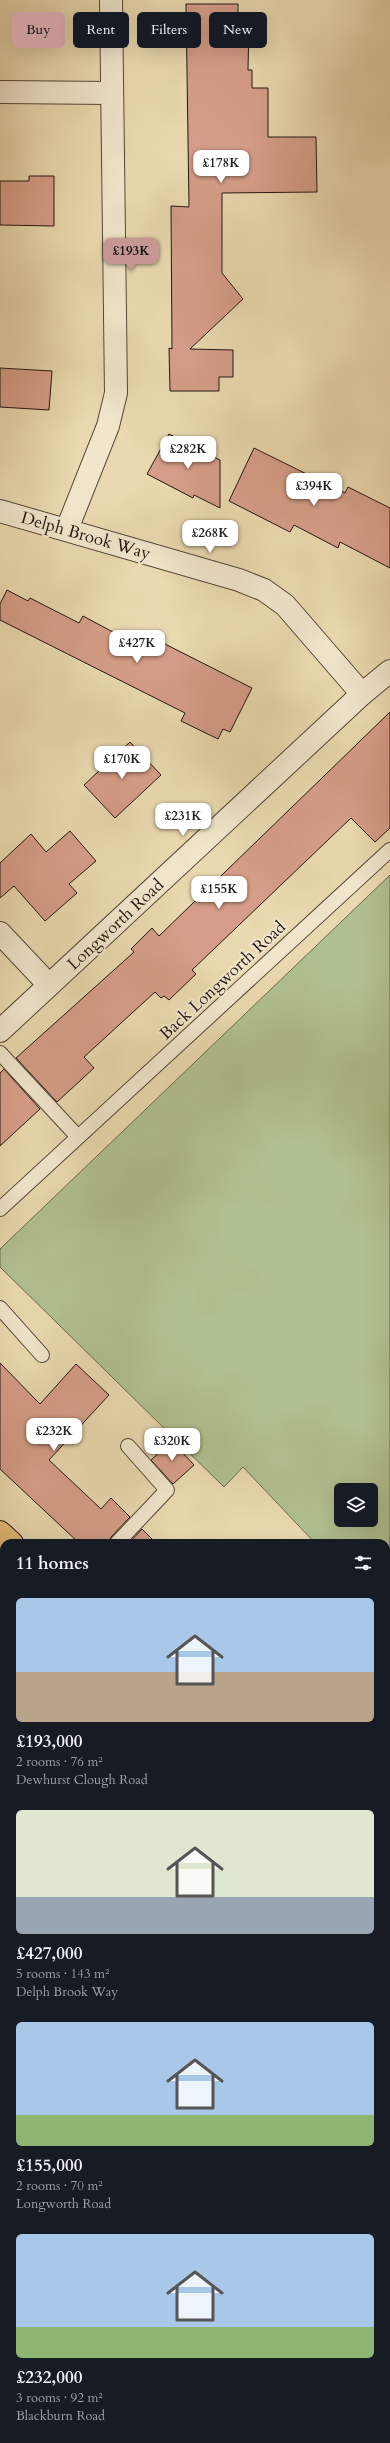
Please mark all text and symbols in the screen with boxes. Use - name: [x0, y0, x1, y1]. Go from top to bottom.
- chip: Buy: [12, 12, 65, 48]
- chip: Rent: [73, 12, 129, 48]
- chip: Filters: [137, 12, 201, 48]
- chip: New: [209, 12, 267, 48]
- pin: £178K: [193, 150, 249, 184]
- text: £178K: [202, 154, 240, 172]
- pin: £193K: [103, 238, 159, 272]
- text: £193K: [112, 242, 150, 260]
- pin: £282K: [160, 436, 216, 470]
- text: £282K: [169, 440, 207, 458]
- pin: £394K: [286, 473, 342, 507]
- text: £394K: [295, 477, 333, 495]
- street label: Delph Brook Way: [18, 506, 153, 565]
- pin: £268K: [182, 520, 238, 554]
- text: £268K: [191, 524, 229, 542]
- pin: £427K: [109, 630, 165, 664]
- text: £427K: [118, 634, 156, 652]
- pin: £170K: [94, 746, 150, 780]
- text: £170K: [103, 750, 141, 768]
- pin: £231K: [155, 803, 211, 837]
- text: £231K: [164, 807, 202, 825]
- street label: Longworth Road: [62, 874, 169, 975]
- pin: £155K: [191, 876, 247, 910]
- text: £155K: [200, 880, 238, 898]
- street label: Back Longworth Road: [154, 916, 290, 1045]
- pin: £232K: [26, 1418, 82, 1452]
- text: £232K: [35, 1422, 73, 1440]
- pin: £320K: [144, 1428, 200, 1462]
- text: £320K: [153, 1432, 191, 1450]
- map controls: [334, 1483, 378, 1527]
- button: layers: [334, 1483, 378, 1527]
- text: 11 homes: [16, 1552, 89, 1575]
- icon: filters: [352, 1552, 374, 1574]
- icon: home: [159, 1624, 231, 1696]
- text: £193,000: [16, 1730, 82, 1753]
- text: 2 rooms · 76 m²: [16, 1753, 103, 1771]
- text: Dewhurst Clough Road: [16, 1771, 148, 1789]
- icon: home: [159, 1836, 231, 1908]
- text: £427,000: [16, 1942, 82, 1965]
- text: 5 rooms · 143 m²: [16, 1965, 109, 1983]
- text: Delph Brook Way: [16, 1983, 118, 2001]
- icon: home: [159, 2048, 231, 2120]
- text: £155,000: [16, 2154, 82, 2177]
- text: 2 rooms · 70 m²: [16, 2177, 103, 2195]
- text: Longworth Road: [16, 2195, 111, 2213]
- icon: home: [159, 2260, 231, 2332]
- text: £232,000: [16, 2366, 82, 2389]
- text: 3 rooms · 92 m²: [16, 2389, 103, 2407]
- text: Blackburn Road: [16, 2407, 105, 2425]

